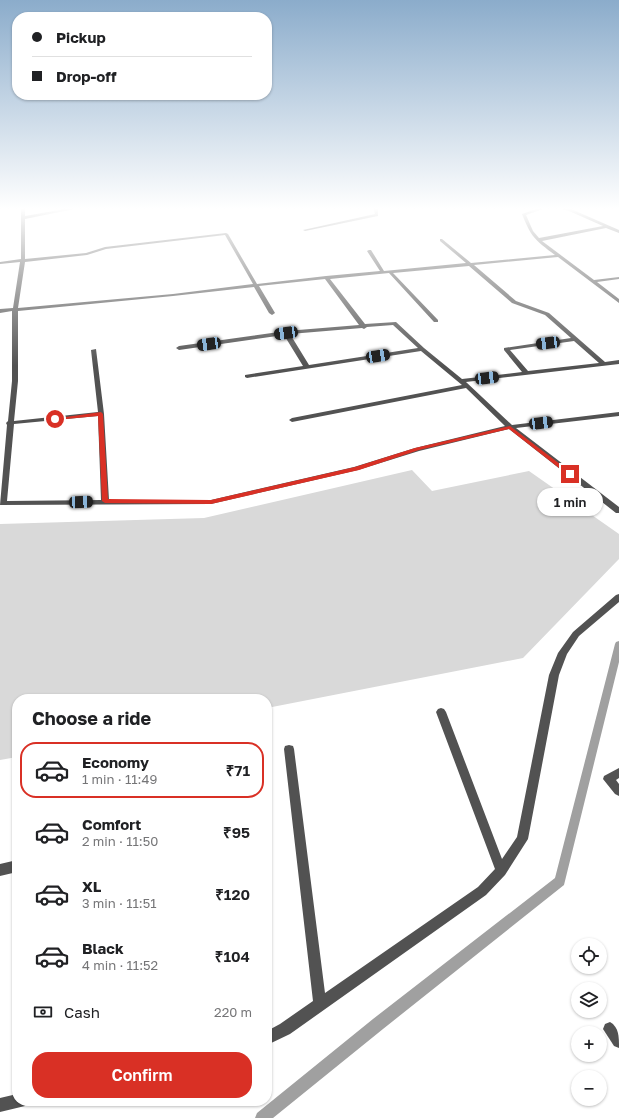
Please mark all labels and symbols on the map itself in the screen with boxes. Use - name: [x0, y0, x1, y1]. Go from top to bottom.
- car: [273, 325, 299, 341]
- car: [196, 336, 222, 352]
- car: [535, 336, 561, 350]
- car: [365, 348, 391, 364]
- car: [474, 371, 500, 385]
- route start: [46, 410, 64, 428]
- car: [528, 416, 554, 430]
- route end: [561, 465, 579, 483]
- callout: 1 min: [537, 488, 603, 516]
- car: [69, 496, 93, 508]

